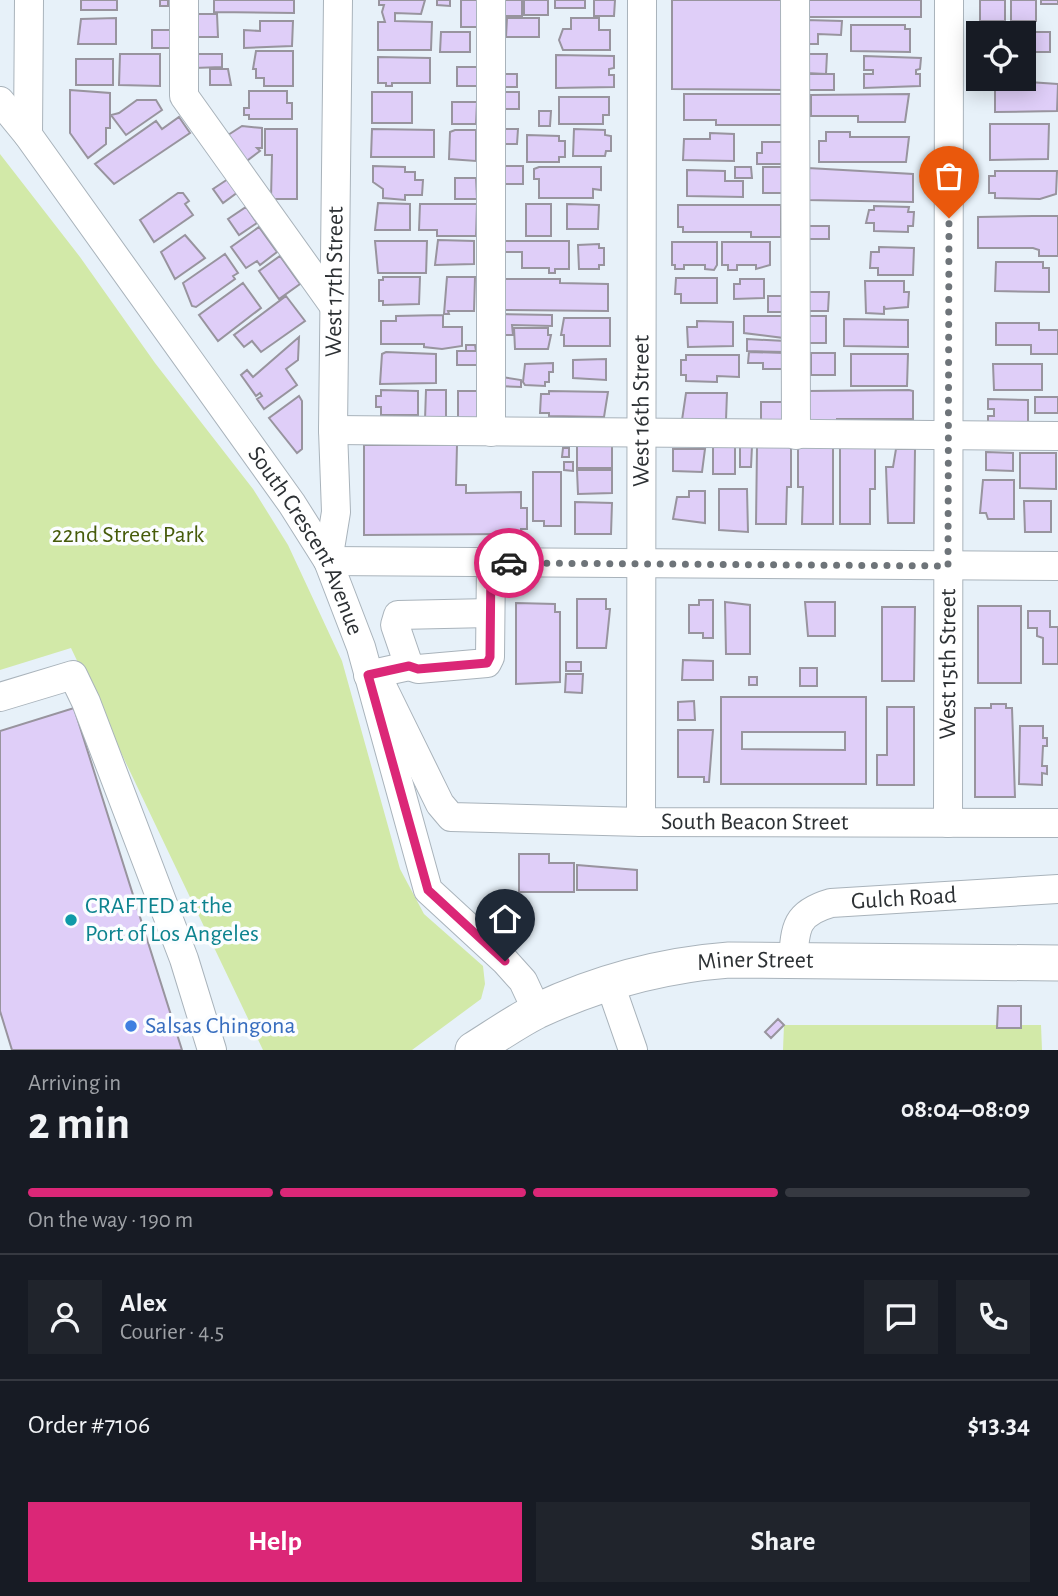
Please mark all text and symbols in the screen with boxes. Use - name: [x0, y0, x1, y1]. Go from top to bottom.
- map controls: [966, 21, 1036, 91]
- button: locate: [966, 21, 1036, 91]
- pin: [919, 146, 979, 218]
- icon: bag: [930, 157, 968, 195]
- street label: West 17th Street: [322, 206, 348, 357]
- street label: West 16th Street: [629, 335, 654, 487]
- street label: South Crescent Avenue: [243, 442, 367, 638]
- park label: 22nd Street Park: [52, 523, 204, 547]
- courier: [474, 528, 544, 598]
- icon: car: [490, 544, 528, 582]
- street label: West 15th Street: [936, 588, 960, 739]
- street label: South Beacon Street: [661, 810, 849, 834]
- street label: Gulch Road: [850, 883, 957, 914]
- pin: [475, 889, 535, 961]
- place label: CRAFTED at the Port of Los Angeles: [85, 894, 259, 946]
- icon: home: [486, 900, 524, 938]
- marker: CRAFTED at the Port of Los Angeles: [63, 912, 79, 928]
- street label: Miner Street: [696, 948, 814, 975]
- place label: Salsas Chingona: [145, 1014, 296, 1038]
- marker: Salsas Chingona: [123, 1018, 139, 1034]
- text: Arriving in: [28, 1072, 121, 1095]
- text: 08:04–08:09: [901, 1096, 1030, 1122]
- text: 2 min: [28, 1101, 130, 1147]
- text: On the way · 190 m: [28, 1209, 193, 1232]
- button: person: [28, 1280, 102, 1354]
- button: chat: [864, 1280, 938, 1354]
- button: phone: [956, 1280, 1030, 1354]
- text: Alex: [120, 1290, 167, 1316]
- text: Courier · 4.5: [120, 1321, 224, 1344]
- text: Order #7106: [28, 1412, 150, 1438]
- text: $13.34: [967, 1412, 1030, 1438]
- button: Help: [28, 1502, 522, 1582]
- button: Share: [536, 1502, 1030, 1582]

